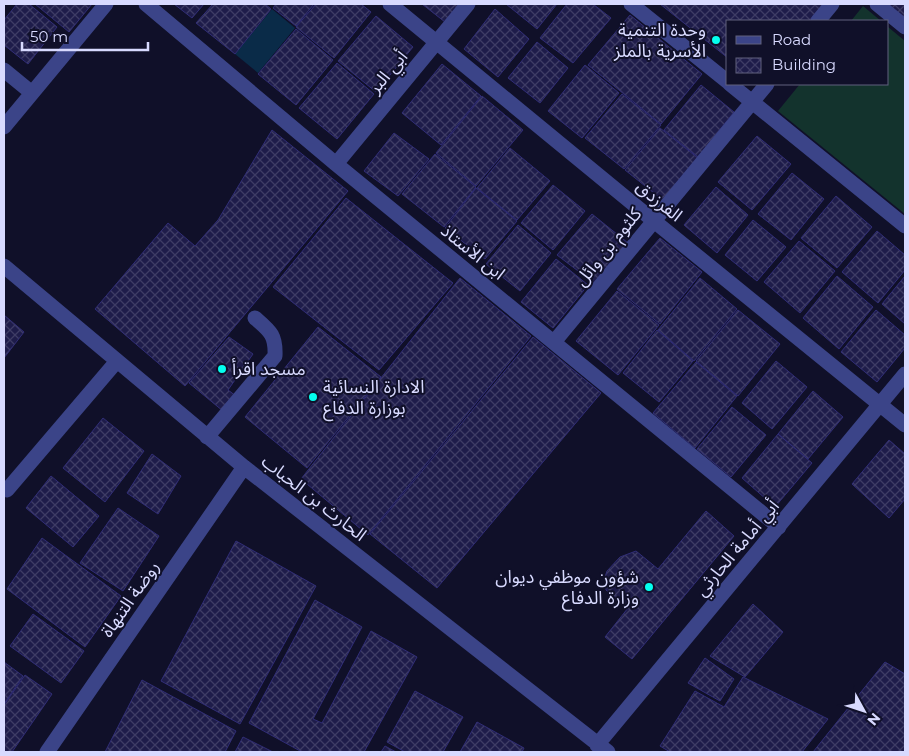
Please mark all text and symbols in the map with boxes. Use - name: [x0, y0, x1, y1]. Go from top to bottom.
- place label: وحدة التنمية الأسرية بالملز: [613, 19, 706, 62]
- scale bar: [22, 20, 149, 52]
- legend: [726, 20, 889, 85]
- text: 50 m: [30, 27, 68, 46]
- text: Road: [772, 30, 811, 49]
- marker: وحدة التنمية الأسرية بالملز: [710, 34, 722, 46]
- street label: أبي البر: [363, 46, 414, 100]
- text: Building: [772, 55, 836, 74]
- street label: الفرزدق: [631, 176, 687, 226]
- street label: كلثوم بن وائل: [570, 203, 649, 293]
- street label: ابن الأستاذ: [436, 219, 510, 285]
- place label: مسجد اقرأ: [232, 358, 306, 380]
- marker: مسجد اقرأ: [216, 363, 228, 375]
- place label: الادارة النسائية بوزارة الدفاع: [323, 376, 425, 422]
- marker: الادارة النسائية بوزارة الدفاع: [307, 391, 319, 403]
- street label: الحارث بن الحباب: [257, 450, 371, 546]
- street label: أبي أمامة الحارثي: [690, 495, 785, 602]
- street label: روضة التنهاة: [96, 557, 164, 641]
- place label: شؤون موظفي ديوان وزارة الدفاع: [495, 566, 639, 612]
- marker: شؤون موظفي ديوان وزارة الدفاع: [643, 581, 655, 593]
- north arrow: [839, 686, 889, 736]
- text: N: [863, 709, 884, 729]

